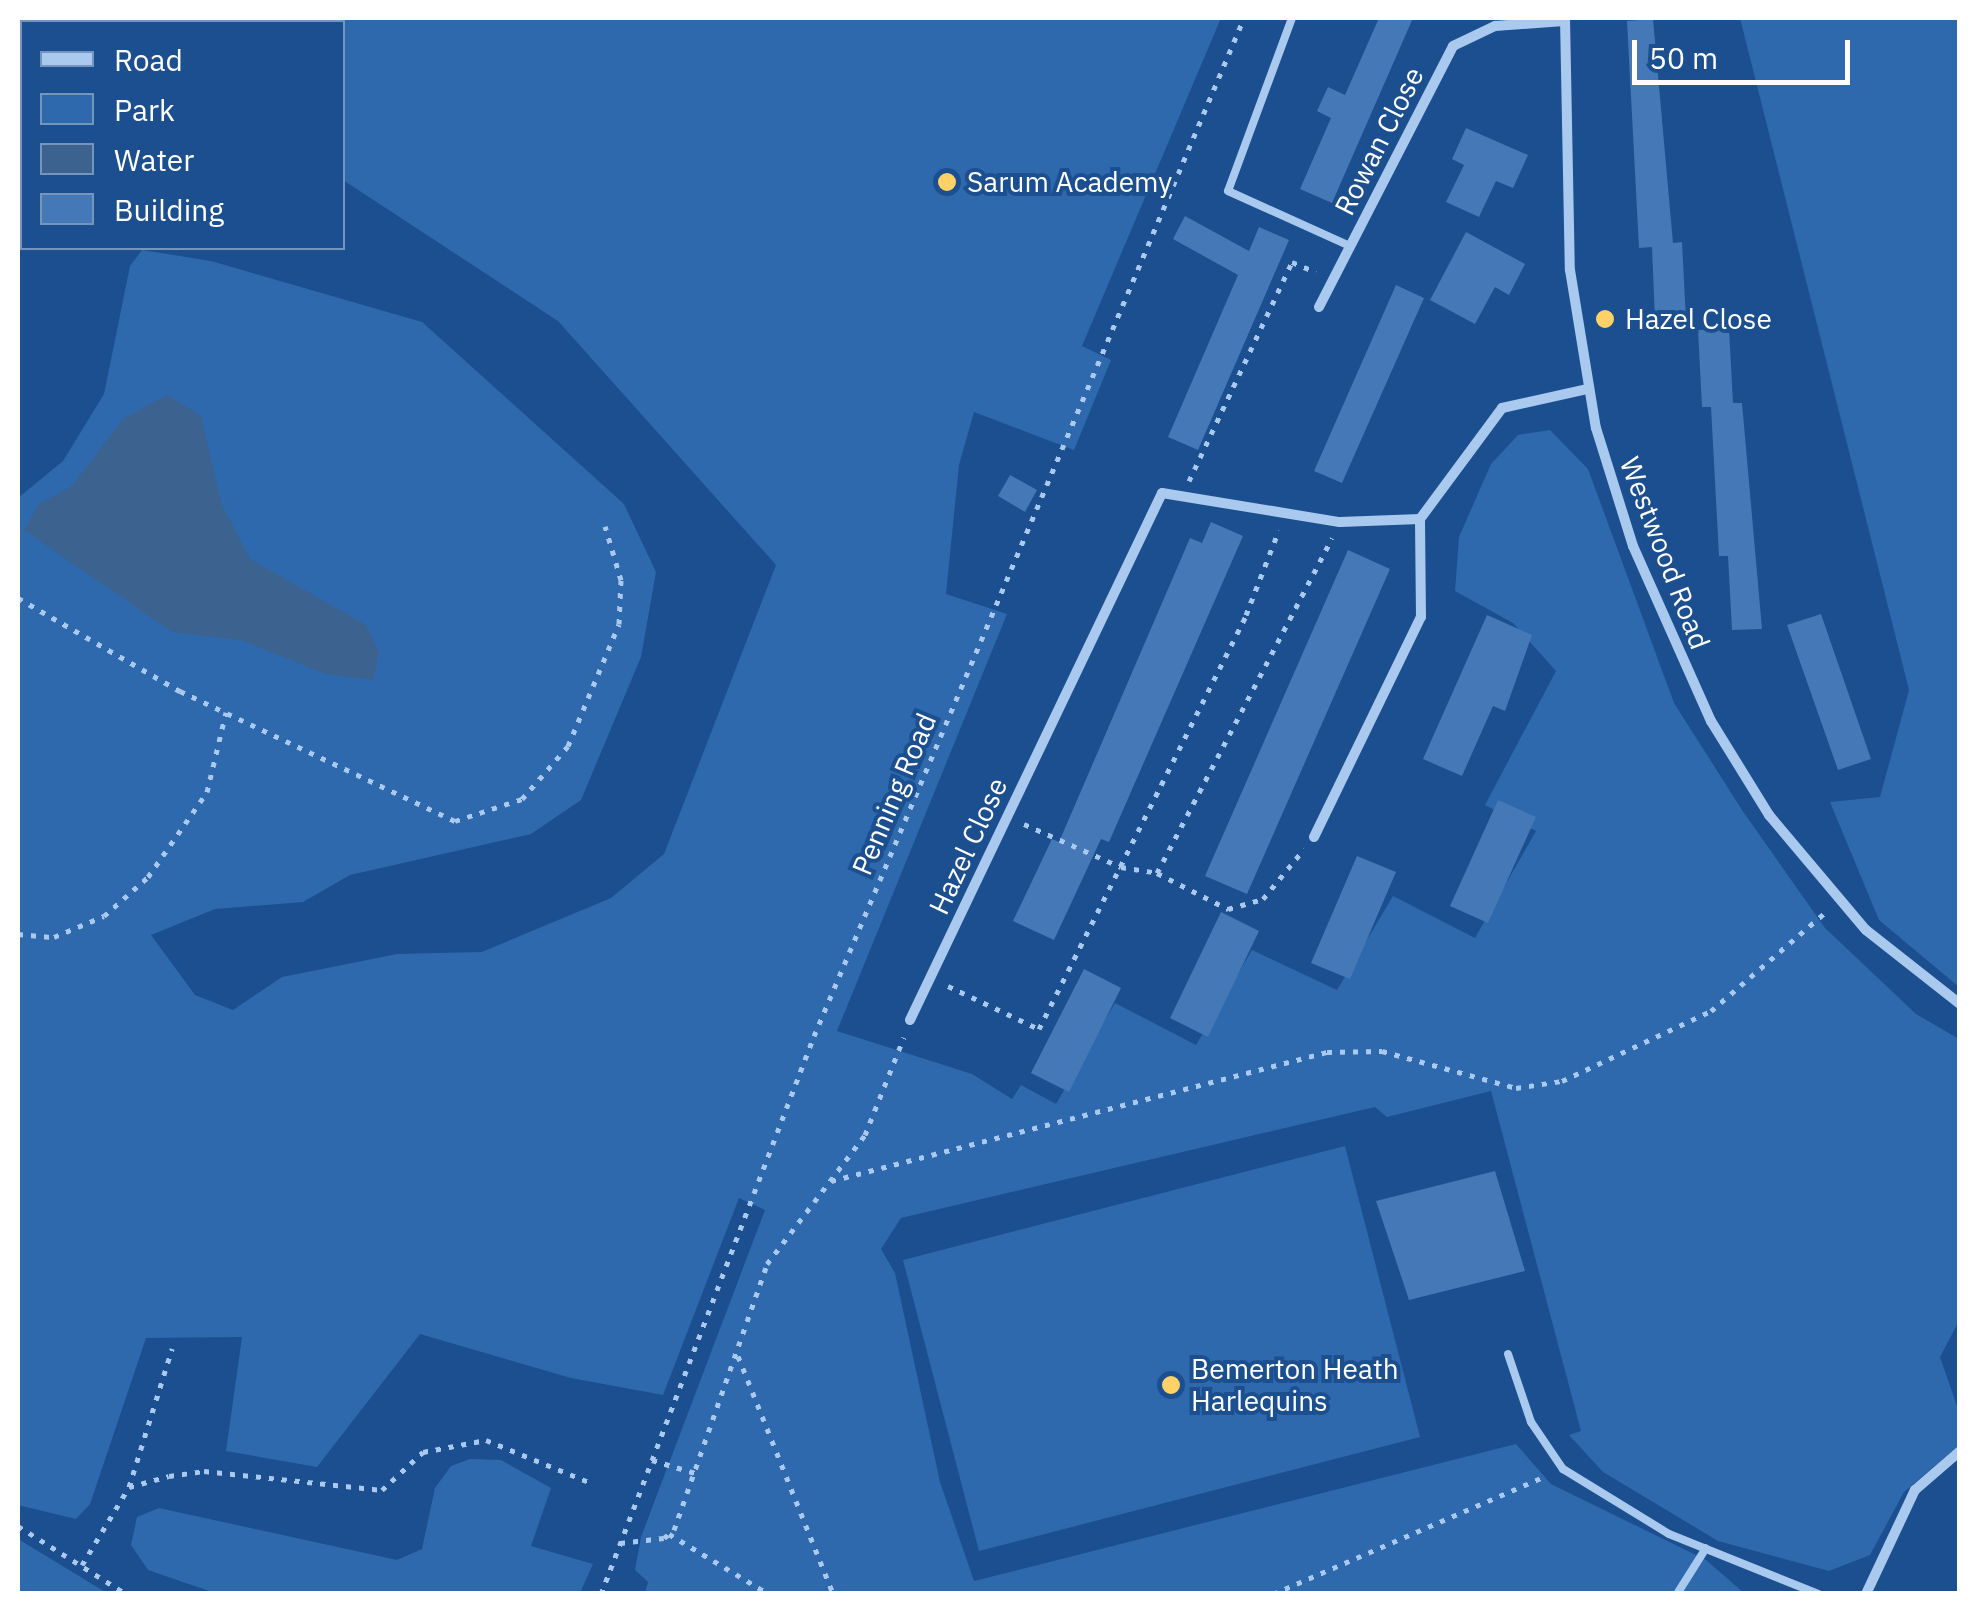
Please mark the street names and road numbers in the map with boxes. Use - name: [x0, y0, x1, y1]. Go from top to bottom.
- street label: Rowan Close: [1327, 61, 1431, 221]
- street label: Westwood Road: [1613, 452, 1717, 654]
- street label: Penning Road: [845, 708, 943, 880]
- street label: Hazel Close: [922, 772, 1014, 920]

